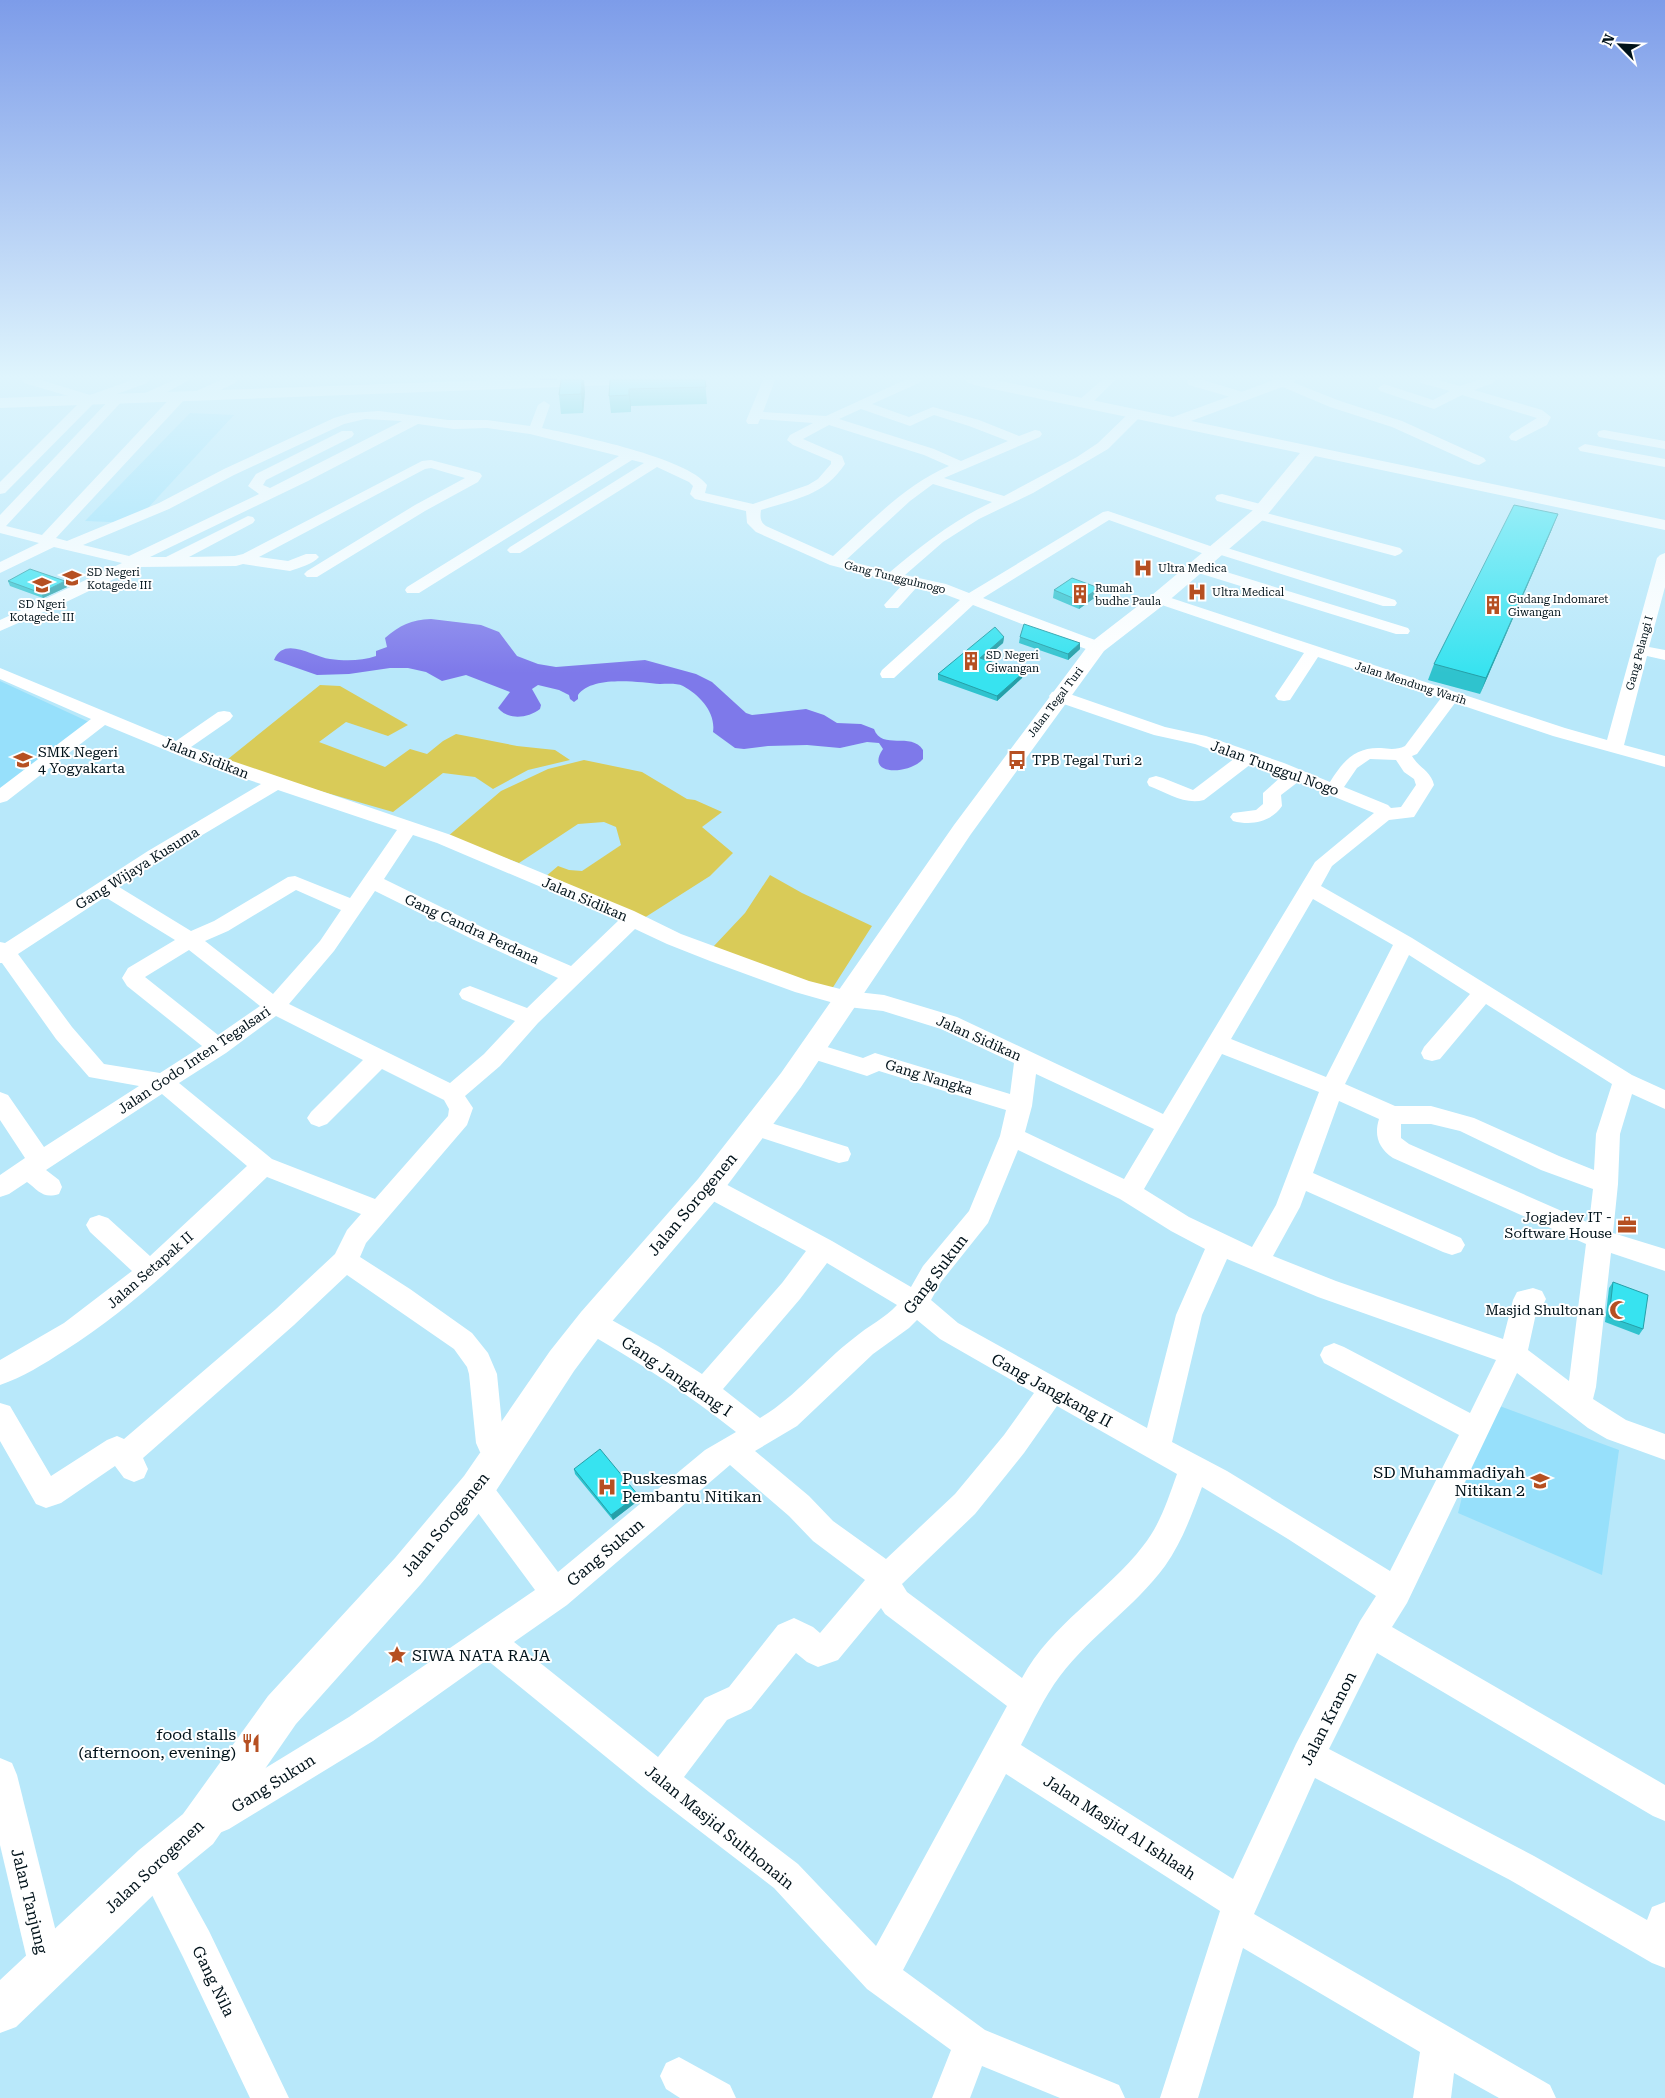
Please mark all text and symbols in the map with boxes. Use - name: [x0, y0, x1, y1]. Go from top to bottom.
- north arrow: [1595, 20, 1645, 70]
- text: N: [1599, 31, 1618, 48]
- hospital icon: Ultra Medica: [1132, 557, 1154, 579]
- street label: Gang Tunggulmogo: [843, 559, 947, 596]
- place label: Ultra Medica: [1158, 562, 1227, 575]
- place label: SD Negeri Kotagede III: [87, 566, 152, 592]
- school or university icon: SD Negeri Kotagede III: [61, 567, 83, 589]
- school or university icon: SD Ngeri Kotagede III: [31, 574, 53, 596]
- hospital icon: Ultra Medical: [1186, 581, 1208, 603]
- place label: Rumah budhe Paula: [1095, 582, 1161, 608]
- building icon: Rumah budhe Paula: [1069, 583, 1091, 605]
- place label: Ultra Medical: [1212, 586, 1285, 599]
- place label: Gudang Indomaret Giwangan: [1508, 593, 1608, 619]
- building icon: Gudang Indomaret Giwangan: [1482, 594, 1504, 616]
- place label: SD Ngeri Kotagede III: [10, 598, 74, 624]
- street label: Gang Pelangi I: [1623, 614, 1656, 692]
- place label: SD Negeri Giwangan: [986, 649, 1039, 675]
- building icon: SD Negeri Giwangan: [960, 650, 982, 672]
- street label: Jalan Mendung Warih: [1353, 659, 1468, 708]
- street label: Jalan Tegal Turi: [1025, 664, 1086, 740]
- street label: Jalan Sidikan: [161, 734, 251, 782]
- street label: Jalan Tunggul Nogo: [1209, 737, 1341, 799]
- place label: SMK Negeri 4 Yogyakarta: [38, 744, 125, 776]
- school or university icon: SMK Negeri 4 Yogyakarta: [12, 749, 34, 771]
- bus stop icon: TPB Tegal Turi 2: [1006, 749, 1028, 771]
- place label: TPB Tegal Turi 2: [1032, 752, 1142, 768]
- street label: Gang Wijaya Kusuma: [72, 823, 202, 913]
- street label: Jalan Sidikan: [540, 874, 630, 924]
- street label: Gang Candra Perdana: [402, 891, 542, 967]
- street label: Jalan Godo Inten Tegalsari: [115, 1003, 274, 1117]
- street label: Jalan Sidikan: [934, 1012, 1024, 1064]
- street label: Gang Nangka: [883, 1056, 975, 1098]
- street label: Jalan Sorogenen: [644, 1149, 741, 1260]
- place label: Jogjadev IT - Software House: [1505, 1209, 1612, 1241]
- office icon: Jogjadev IT - Software House: [1616, 1214, 1638, 1236]
- street label: Jalan Setapak II: [104, 1228, 196, 1312]
- street label: Gang Sukun: [899, 1231, 972, 1318]
- mosque icon: Masjid Shultonan: [1608, 1299, 1630, 1321]
- place label: Masjid Shultonan: [1485, 1302, 1604, 1318]
- street label: Gang Jangkang I: [618, 1332, 736, 1420]
- street label: Gang Jangkang II: [988, 1349, 1116, 1432]
- place label: SD Muhammadiyah Nitikan 2: [1373, 1463, 1525, 1500]
- street label: Jalan Sorogenen: [398, 1468, 493, 1580]
- place label: Puskesmas Pembantu Nitikan: [622, 1469, 762, 1506]
- school or university icon: SD Muhammadiyah Nitikan 2: [1529, 1470, 1551, 1492]
- hospital icon: Puskesmas Pembantu Nitikan: [596, 1476, 618, 1498]
- street label: Gang Sukun: [563, 1515, 648, 1590]
- place icon: SIWA NATA RAJA: [386, 1644, 408, 1666]
- place label: SIWA NATA RAJA: [412, 1646, 551, 1665]
- street label: Jalan Kranon: [1297, 1668, 1360, 1768]
- place label: food stalls (afternoon, evening): [78, 1725, 236, 1762]
- restaurant icon: food stalls (afternoon, evening): [240, 1732, 262, 1754]
- street label: Gang Sukun: [228, 1750, 319, 1817]
- street label: Jalan Masjid Sulthonain: [641, 1761, 798, 1893]
- street label: Jalan Masjid Al Ishlaah: [1040, 1771, 1199, 1884]
- street label: Jalan Sorogenen: [101, 1816, 208, 1917]
- street label: Jalan Tanjung: [7, 1846, 52, 1957]
- street label: Gang Nila: [188, 1943, 239, 2020]

